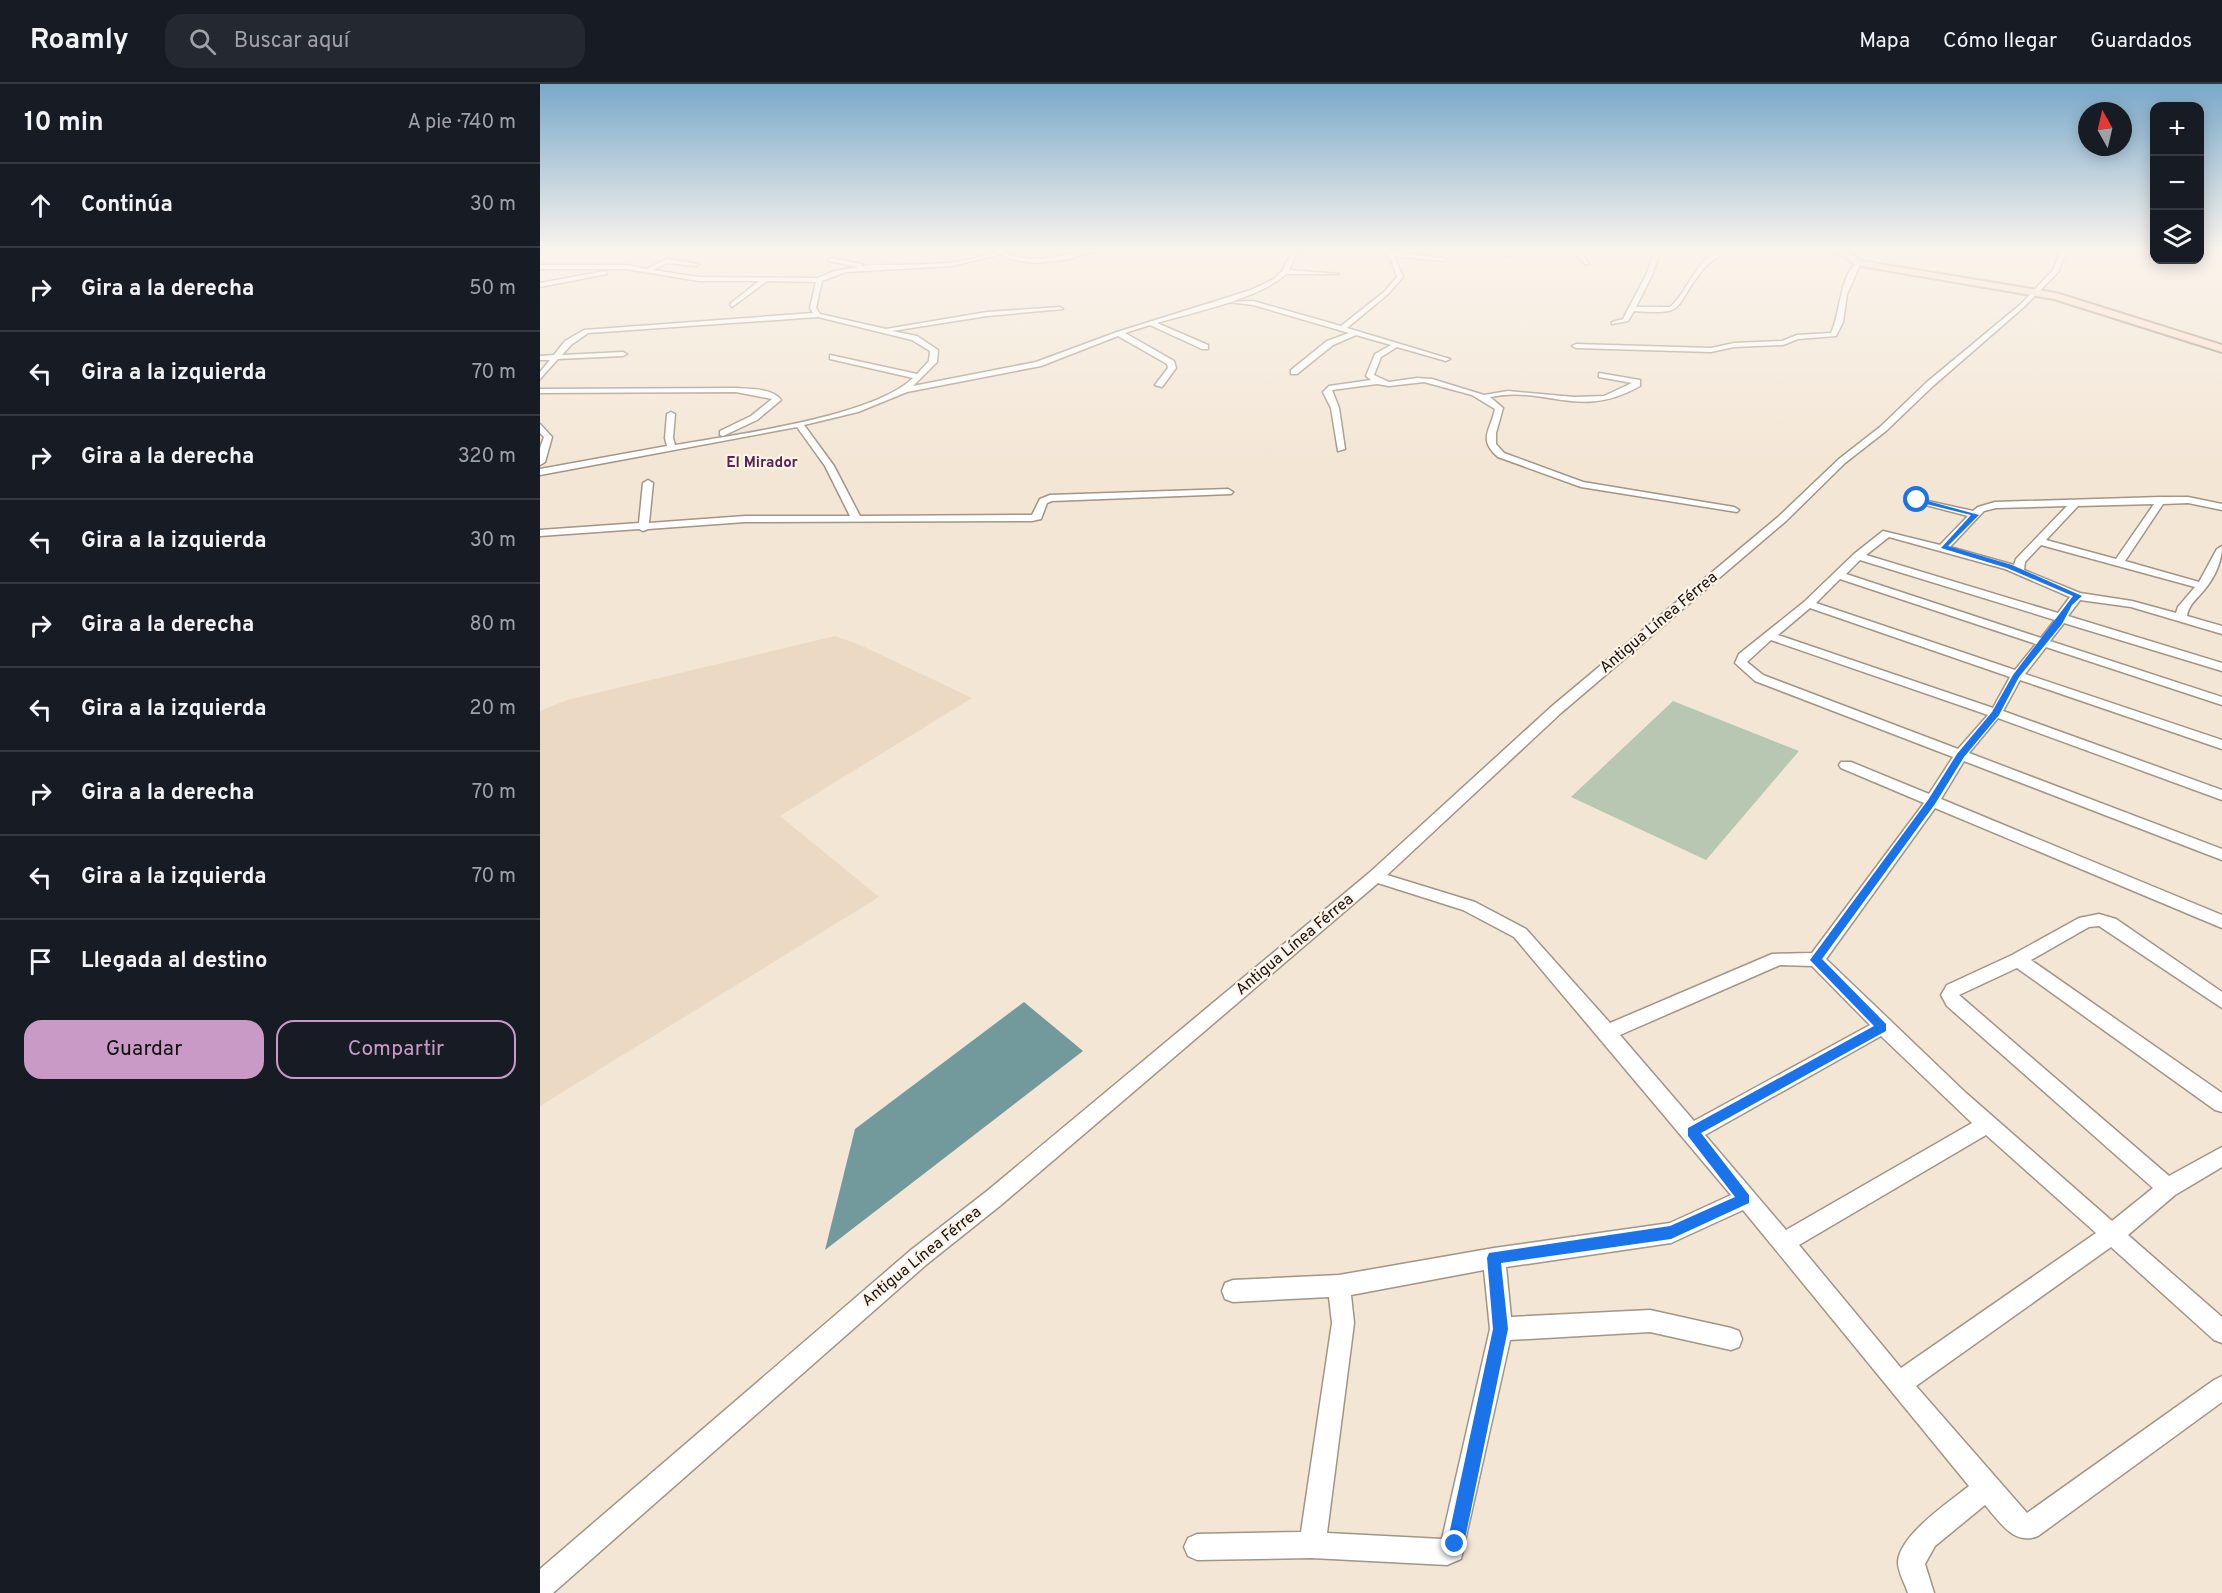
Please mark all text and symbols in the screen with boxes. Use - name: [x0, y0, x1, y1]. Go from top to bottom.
- search box: [165, 14, 585, 68]
- text: Roamly: [30, 23, 129, 59]
- icon: search: [186, 25, 219, 58]
- text: Buscar aquí: [234, 28, 349, 55]
- text: Mapa: [1859, 28, 1910, 55]
- text: Cómo llegar: [1943, 28, 2057, 55]
- text: Guardados: [2090, 28, 2192, 55]
- north arrow: [2078, 102, 2132, 156]
- map controls: [2150, 102, 2204, 264]
- button: +: [2150, 102, 2204, 156]
- text: 10 min: [24, 107, 104, 140]
- text: A pie · 740 m: [407, 110, 516, 136]
- button: −: [2150, 156, 2204, 210]
- icon: ahead: [24, 189, 57, 222]
- text: Continúa: [81, 192, 173, 219]
- text: 30 m: [470, 192, 516, 218]
- button: layers: [2150, 210, 2204, 264]
- icon: right: [24, 273, 57, 306]
- text: Gira a la derecha: [81, 276, 254, 303]
- text: 50 m: [469, 276, 516, 302]
- icon: left: [24, 357, 57, 390]
- text: Gira a la izquierda: [81, 360, 267, 387]
- text: 70 m: [472, 360, 516, 386]
- icon: right: [24, 441, 57, 474]
- text: Gira a la derecha: [81, 444, 254, 471]
- text: 320 m: [458, 444, 516, 470]
- district label: El Mirador: [726, 454, 799, 473]
- route start: [1903, 486, 1929, 512]
- icon: left: [24, 525, 57, 558]
- text: Gira a la izquierda: [81, 528, 267, 555]
- text: 30 m: [470, 528, 516, 554]
- street label: Antigua Línea Férrea: [1596, 568, 1722, 678]
- icon: right: [24, 609, 57, 642]
- text: Gira a la derecha: [81, 612, 254, 639]
- text: 80 m: [470, 612, 516, 638]
- icon: left: [24, 693, 57, 726]
- text: Gira a la izquierda: [81, 696, 267, 723]
- text: 20 m: [469, 696, 516, 722]
- icon: right: [24, 777, 57, 810]
- text: Gira a la derecha: [81, 780, 254, 807]
- text: 70 m: [472, 780, 516, 806]
- icon: left: [24, 861, 57, 894]
- text: Gira a la izquierda: [81, 864, 267, 891]
- text: 70 m: [472, 864, 516, 890]
- street label: Antigua Línea Férrea: [1232, 890, 1358, 1000]
- icon: arrive: [24, 945, 57, 978]
- text: Llegada al destino: [81, 948, 267, 975]
- button: Guardar: [24, 1020, 264, 1079]
- button: Compartir: [276, 1020, 516, 1079]
- street label: Antigua Línea Férrea: [858, 1203, 986, 1311]
- route end: [1441, 1530, 1467, 1556]

